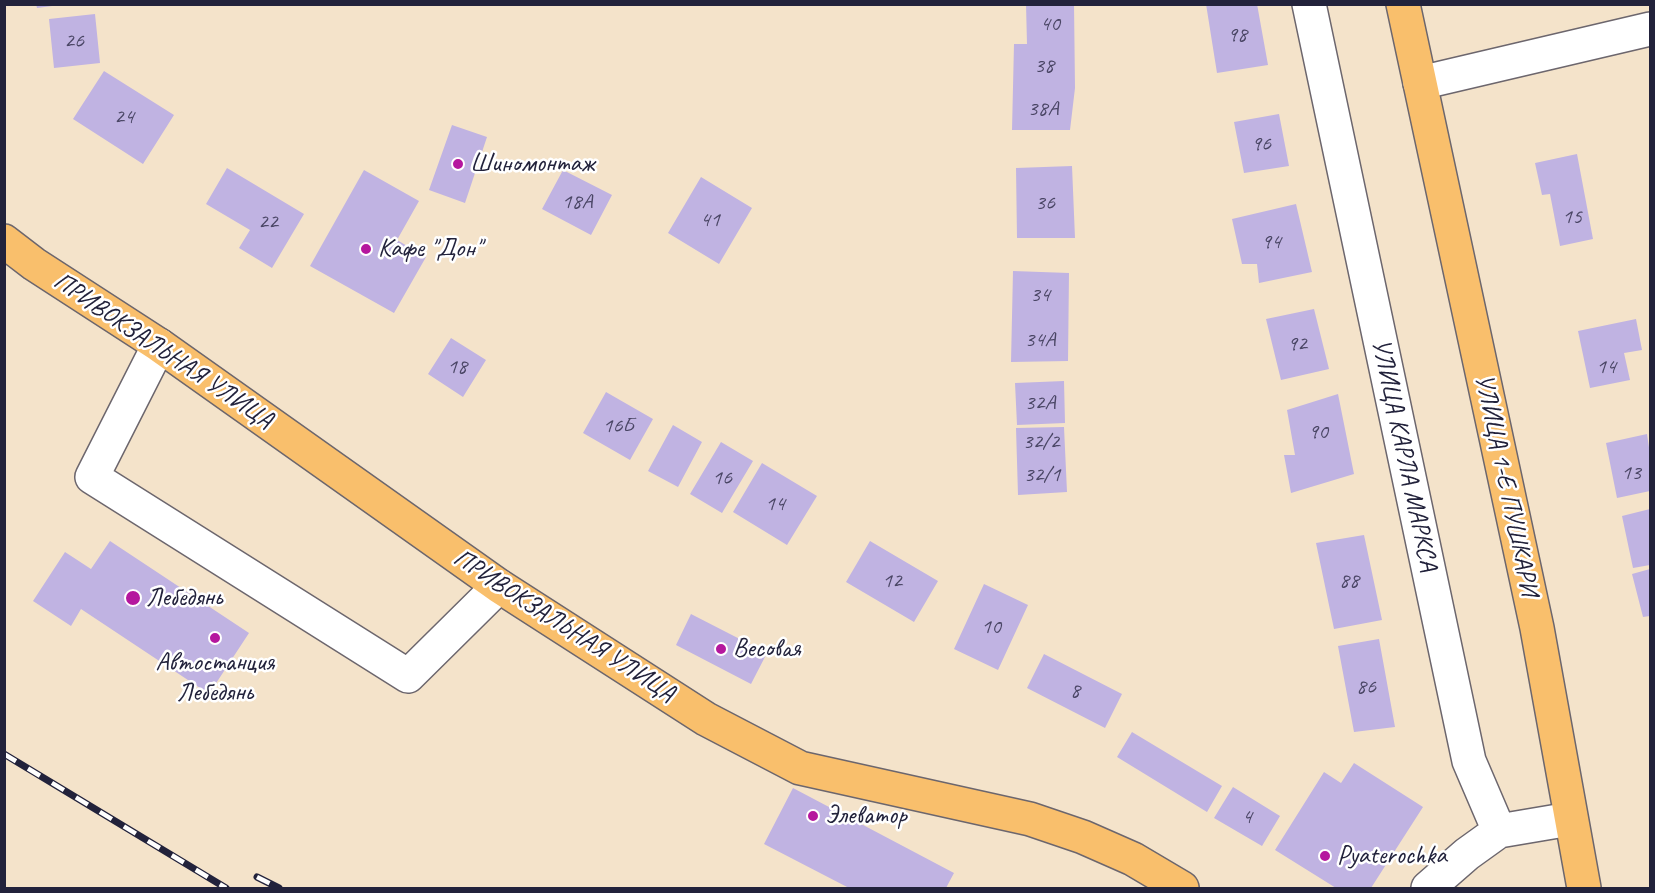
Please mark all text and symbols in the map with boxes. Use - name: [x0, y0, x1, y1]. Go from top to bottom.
- house number: 40: [1040, 11, 1060, 37]
- house number: 98: [1227, 22, 1247, 48]
- house number: 26: [64, 28, 84, 54]
- house number: 38: [1034, 53, 1054, 79]
- house number: 38А: [1028, 96, 1058, 122]
- house number: 24: [114, 104, 134, 130]
- house number: 96: [1251, 131, 1271, 157]
- place label: Шиномонтаж: [470, 148, 594, 180]
- marker: Шиномонтаж: [451, 157, 465, 171]
- house number: 18А: [562, 189, 592, 215]
- house number: 36: [1035, 190, 1055, 216]
- house number: 15: [1562, 204, 1582, 230]
- house number: 41: [700, 207, 720, 233]
- house number: 22: [258, 209, 278, 235]
- house number: 94: [1261, 229, 1281, 255]
- place label: Кафе "Дон": [378, 233, 481, 265]
- marker: Кафе "Дон": [359, 242, 373, 256]
- street label: ПРИВОКЗАЛЬНАЯ УЛИЦА: [47, 266, 279, 436]
- house number: 34: [1030, 282, 1050, 308]
- house number: 34А: [1025, 327, 1055, 353]
- house number: 92: [1287, 331, 1307, 357]
- street label: УЛИЦА КАРЛА МАРКСА: [1364, 336, 1444, 574]
- house number: 18: [447, 354, 467, 380]
- house number: 14: [1596, 354, 1616, 380]
- street label: УЛИЦА 1-Е ПУШКАРИ: [1467, 371, 1545, 599]
- house number: 32А: [1025, 390, 1055, 416]
- house number: 16Б: [603, 413, 633, 439]
- house number: 90: [1308, 419, 1328, 445]
- house number: 32/2: [1023, 429, 1059, 455]
- house number: 13: [1621, 460, 1641, 486]
- house number: 32/1: [1024, 462, 1060, 488]
- house number: 16: [712, 465, 732, 491]
- house number: 14: [765, 491, 785, 517]
- street label: ПРИВОКЗАЛЬНАЯ УЛИЦА: [447, 543, 681, 709]
- house number: 12: [882, 568, 902, 594]
- house number: 88: [1339, 568, 1359, 594]
- place label: Лебедянь: [146, 582, 223, 614]
- marker: Лебедянь: [124, 589, 142, 607]
- house number: 10: [981, 614, 1001, 640]
- marker: Автостанция Лебедянь: [208, 631, 222, 645]
- place label: Весовая: [733, 633, 801, 665]
- marker: Весовая: [714, 642, 728, 656]
- place label: Автостанция Лебедянь: [156, 647, 274, 708]
- house number: 86: [1356, 674, 1376, 700]
- house number: 8: [1070, 678, 1080, 704]
- place label: Элеватор: [825, 800, 907, 832]
- house number: 4: [1242, 804, 1252, 830]
- marker: Элеватор: [806, 809, 820, 823]
- place label: Pyaterochka: [1337, 840, 1447, 872]
- marker: Pyaterochka: [1318, 849, 1332, 863]

